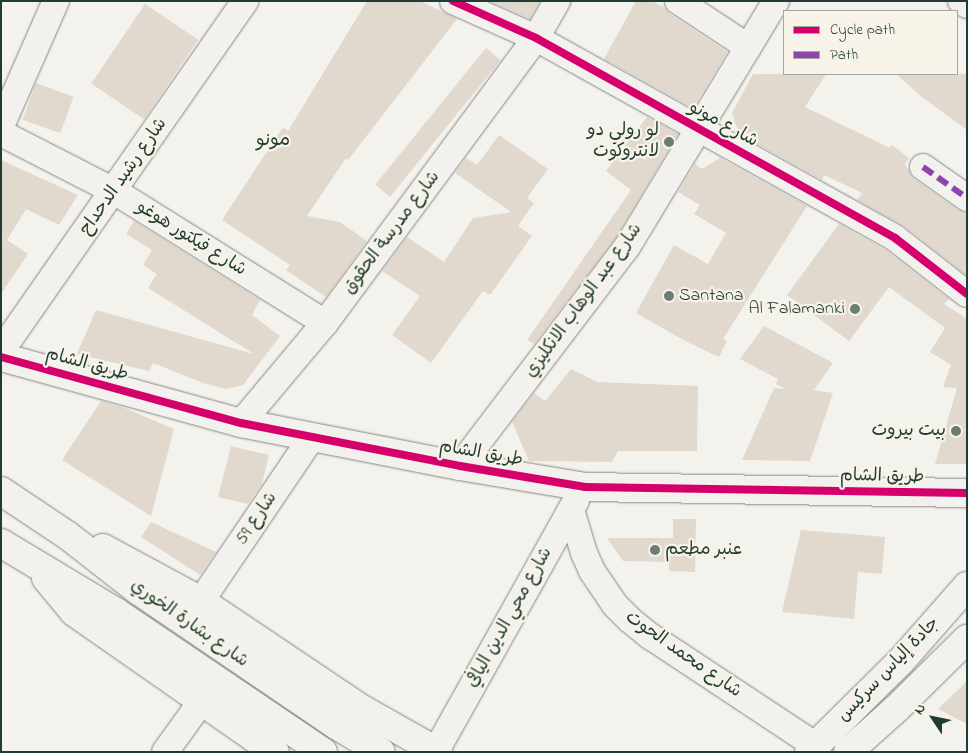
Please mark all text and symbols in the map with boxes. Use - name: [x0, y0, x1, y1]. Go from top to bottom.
- legend: [783, 10, 958, 75]
- text: Cycle path: [830, 19, 895, 41]
- text: Path: [830, 44, 858, 66]
- street label: شارع مونو: [685, 97, 761, 153]
- street label: شارع رشيد الدحداح: [76, 114, 172, 240]
- place label: لو رولي دو لانتروكوت: [587, 121, 659, 163]
- district label: مونو: [256, 130, 290, 152]
- marker: لو رولي دو لانتروكوت: [663, 136, 675, 148]
- street label: شارع مدرسة الحقوق: [339, 167, 445, 299]
- street label: شارع فيكتور هوغو: [132, 197, 250, 281]
- street label: شارع عبد الوهاب الانكليزي: [521, 220, 647, 382]
- place label: Santana: [679, 285, 744, 307]
- marker: Santana: [663, 290, 675, 302]
- place label: Al Falamanki: [749, 298, 845, 320]
- marker: Al Falamanki: [849, 303, 861, 315]
- street label: طريق الشام: [43, 344, 131, 386]
- place label: بيت بيروت: [872, 420, 946, 442]
- marker: بيت بيروت: [950, 425, 962, 437]
- street label: طريق الشام: [438, 436, 524, 472]
- street label: طريق الشام: [840, 465, 924, 489]
- street label: شارع 59: [232, 488, 282, 550]
- place label: عنبر مطعم: [665, 539, 742, 561]
- street label: شارع محي الدين اليافي: [462, 544, 558, 692]
- marker: عنبر مطعم: [649, 544, 661, 556]
- street label: شارع بشارة الخوري: [126, 575, 252, 673]
- street label: شارع محمد الحوت: [621, 607, 745, 703]
- street label: جادة إلياس سركيس: [834, 613, 944, 727]
- north arrow: [908, 693, 958, 743]
- text: N: [909, 700, 931, 719]

